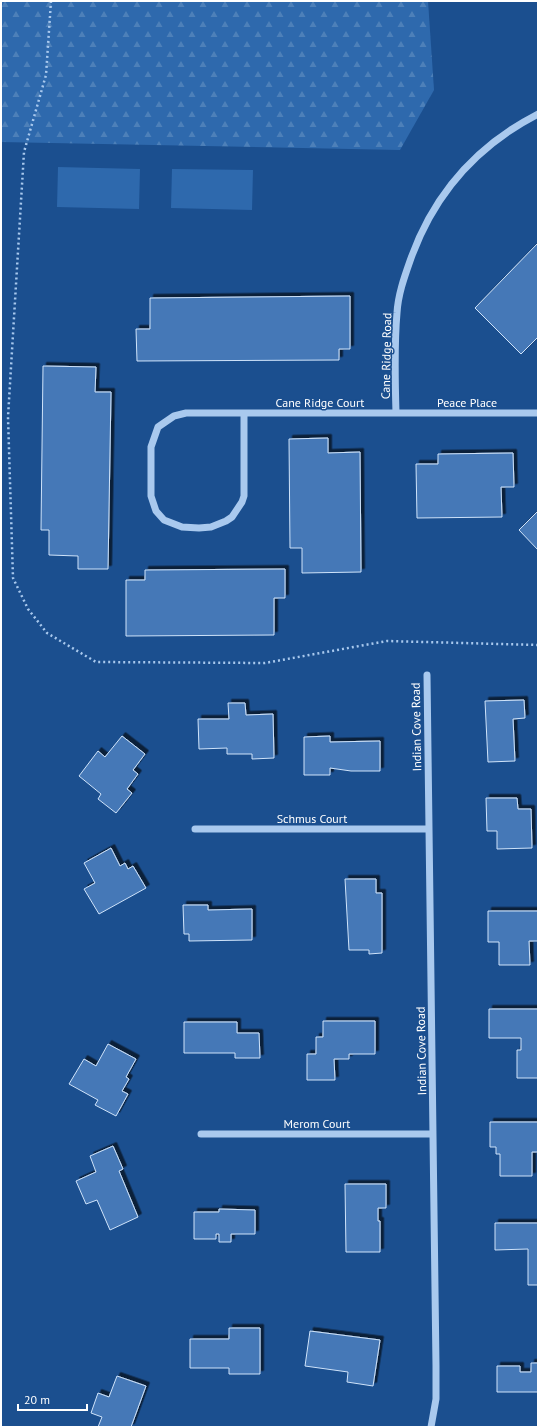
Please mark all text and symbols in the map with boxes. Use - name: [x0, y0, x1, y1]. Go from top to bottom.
- street label: Cane Ridge Road: [378, 313, 394, 399]
- street label: Cane Ridge Court: [276, 395, 364, 410]
- street label: Peace Place: [437, 395, 497, 410]
- street label: Indian Cove Road: [408, 683, 424, 771]
- street label: Schmus Court: [277, 811, 347, 826]
- street label: Indian Cove Road: [413, 1007, 429, 1095]
- street label: Merom Court: [284, 1116, 350, 1131]
- scale bar: [18, 1386, 87, 1412]
- text: 20 m: [24, 1392, 50, 1407]

